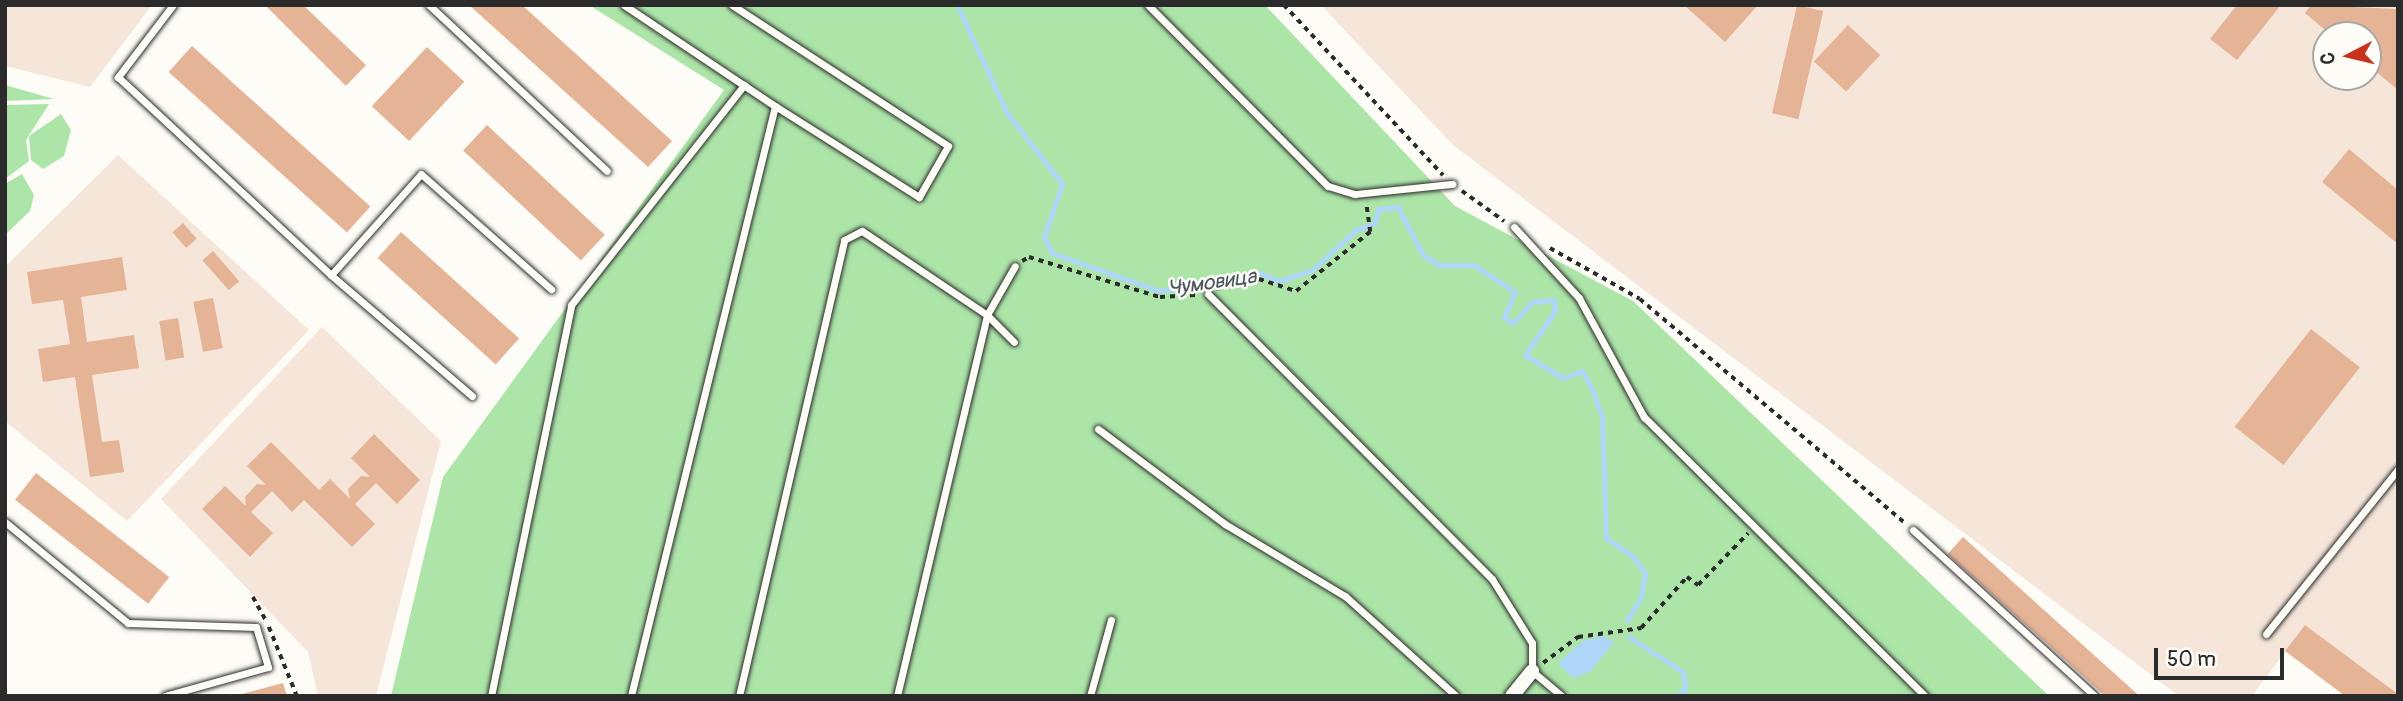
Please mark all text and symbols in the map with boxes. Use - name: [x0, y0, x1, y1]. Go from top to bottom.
- north arrow: [2312, 21, 2382, 91]
- text: С: [2316, 51, 2341, 66]
- water label: Чумовица: [1166, 264, 1258, 302]
- scale bar: [2158, 634, 2288, 678]
- text: 50 m: [2167, 646, 2216, 673]

